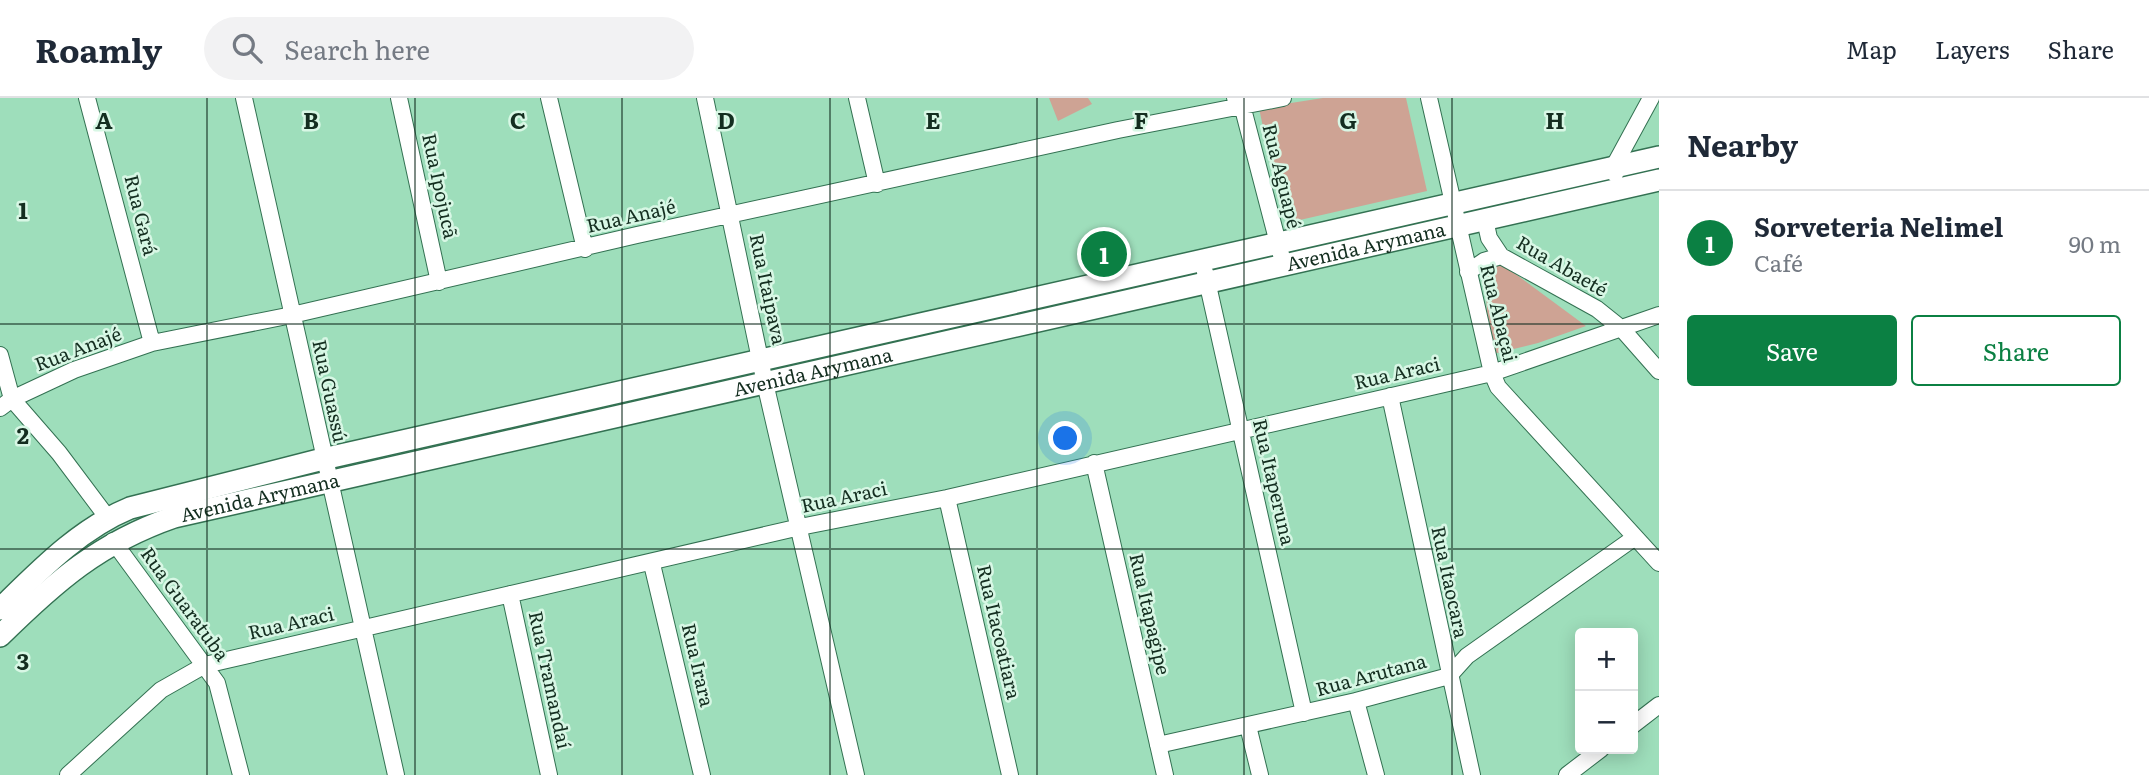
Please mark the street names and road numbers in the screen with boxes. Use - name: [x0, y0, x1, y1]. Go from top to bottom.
- street label: Rua Aguapé: [1256, 120, 1310, 231]
- street label: Rua Ipojucã: [416, 131, 466, 242]
- street label: Rua Gará: [118, 171, 166, 259]
- street label: Rua Anajé: [583, 191, 678, 239]
- street label: Avenida Arymana: [1283, 214, 1449, 277]
- street label: Rua Abaeté: [1512, 228, 1613, 303]
- street label: Rua Itaipava: [744, 231, 795, 348]
- street label: Rua Abaçai: [1474, 261, 1526, 365]
- street label: Rua Anajé: [30, 319, 125, 377]
- street label: Rua Guassú: [306, 337, 356, 445]
- street label: Avenida Arymana: [730, 339, 896, 403]
- street label: Rua Araci: [1351, 349, 1443, 396]
- street label: Rua Itaperuna: [1247, 416, 1303, 549]
- street label: Avenida Arymana: [178, 465, 343, 528]
- street label: Rua Araci: [798, 473, 890, 519]
- street label: Rua Itaocara: [1425, 523, 1477, 641]
- street label: Rua Guaratuba: [135, 541, 237, 667]
- street label: Rua Itapagipe: [1123, 550, 1179, 678]
- street label: Rua Itacoatiara: [971, 562, 1029, 703]
- street label: Rua Araci: [245, 599, 337, 646]
- street label: Rua Tramandaí: [523, 608, 579, 752]
- street label: Rua Irara: [676, 620, 722, 710]
- street label: Rua Arutana: [1312, 646, 1430, 702]

